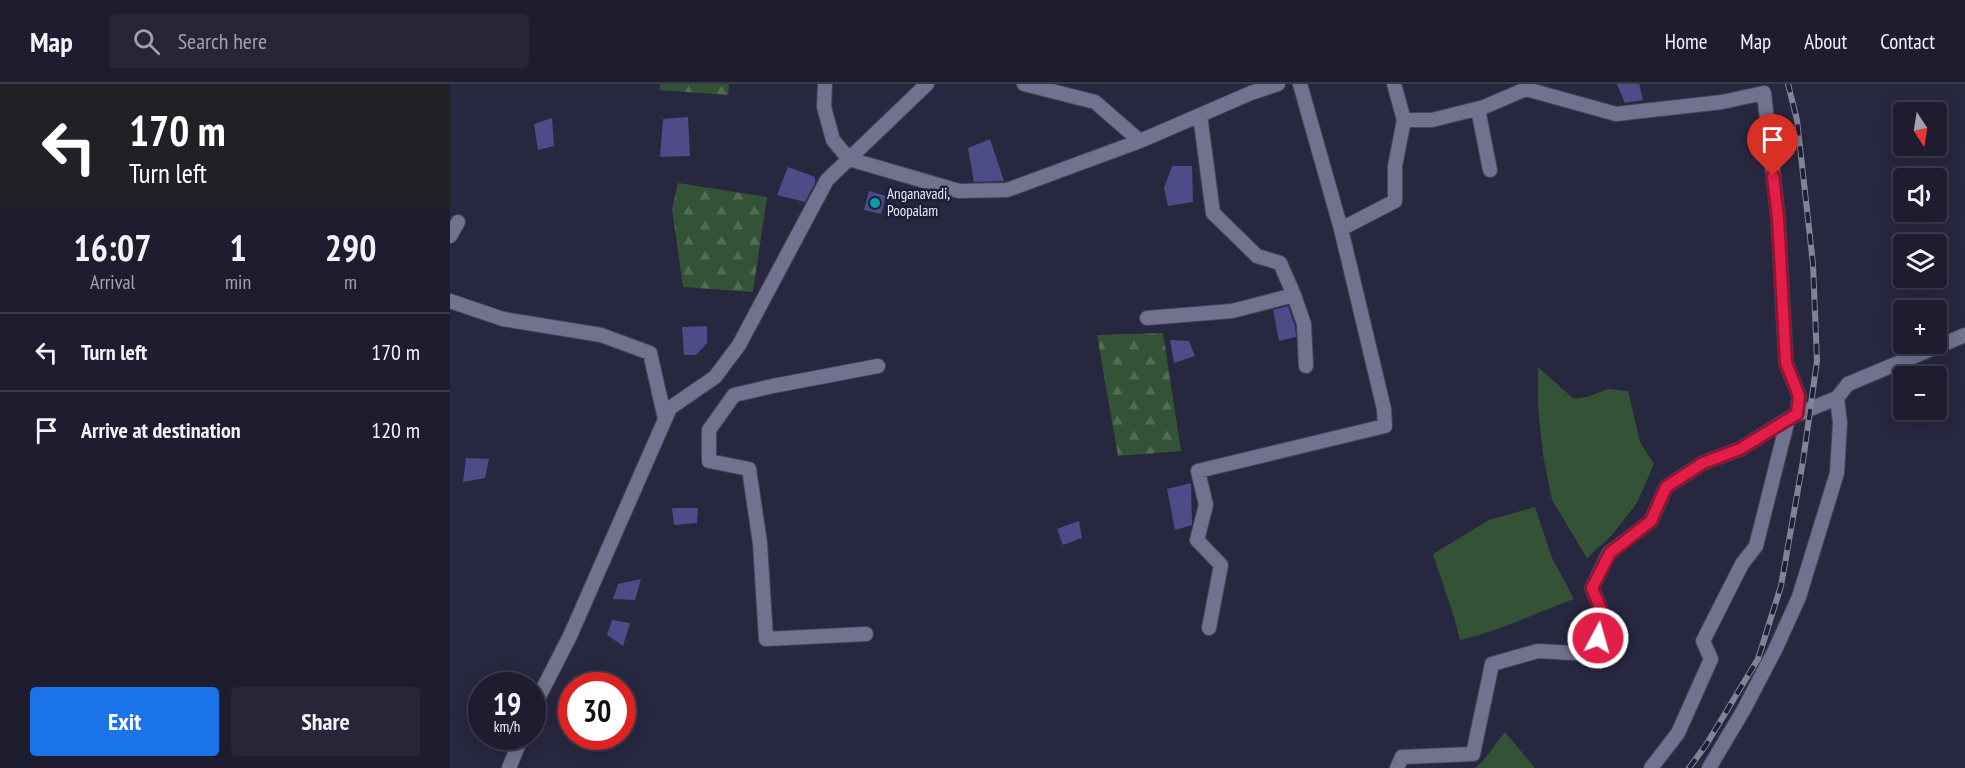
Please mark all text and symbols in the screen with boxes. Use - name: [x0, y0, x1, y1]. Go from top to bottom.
- search box: [109, 14, 529, 68]
- text: Map: [30, 23, 73, 60]
- icon: search: [130, 25, 163, 58]
- text: Search here: [178, 27, 267, 55]
- text: Home: [1665, 28, 1707, 55]
- text: Map: [1740, 28, 1771, 55]
- text: About: [1804, 28, 1847, 55]
- text: Contact: [1880, 28, 1935, 55]
- north arrow: [1893, 102, 1947, 156]
- map controls: [1893, 102, 1947, 420]
- text: 170 m: [129, 103, 226, 158]
- icon: left: [30, 108, 108, 186]
- pin: [1747, 114, 1798, 176]
- icon: arrive: [1756, 123, 1789, 156]
- text: Turn left: [129, 156, 207, 190]
- button: sound: [1893, 168, 1947, 222]
- place label: Anganavadi, Poopalam: [887, 184, 950, 220]
- marker: Anganavadi, Poopalam: [868, 196, 882, 210]
- text: 16:07: [74, 224, 151, 271]
- text: 1: [229, 224, 247, 271]
- text: 290: [325, 224, 376, 271]
- button: layers: [1893, 234, 1947, 288]
- text: Arrival: [90, 269, 135, 295]
- text: min: [225, 269, 251, 295]
- text: m: [344, 269, 357, 295]
- button: +: [1893, 300, 1947, 354]
- icon: left: [30, 336, 63, 369]
- text: Turn left: [81, 338, 147, 366]
- text: 170 m: [371, 338, 420, 366]
- button: −: [1893, 366, 1947, 420]
- icon: arrive: [30, 414, 63, 447]
- text: Arrive at destination: [81, 416, 241, 444]
- text: 120 m: [371, 416, 420, 444]
- position arrow: [1566, 606, 1630, 670]
- speed limit sign: 30: [558, 672, 636, 750]
- text: 19: [493, 684, 521, 723]
- button: Exit: [30, 687, 219, 756]
- button: Share: [231, 687, 420, 756]
- text: km/h: [494, 717, 520, 736]

